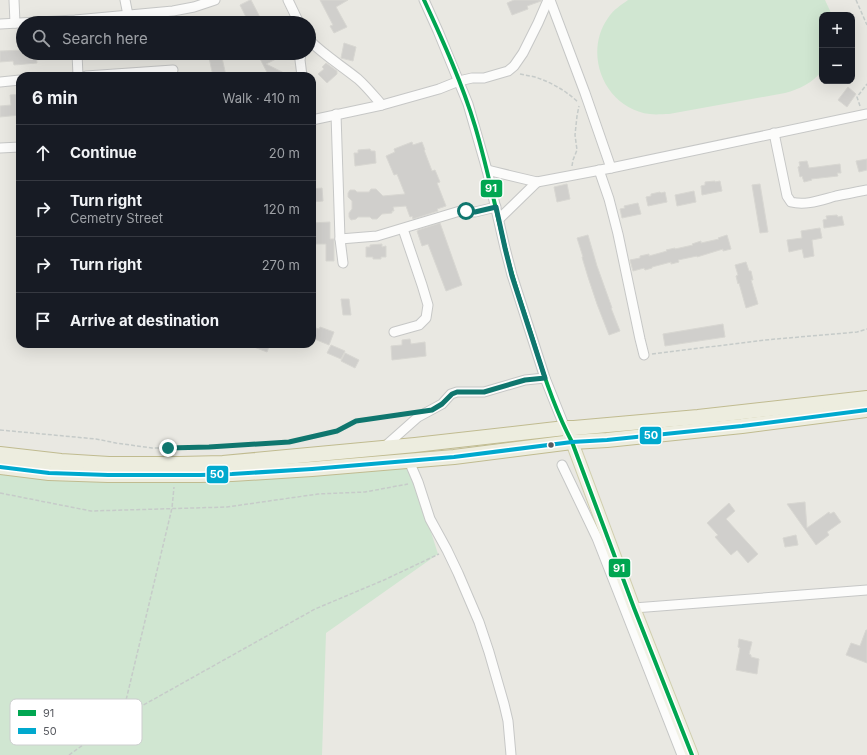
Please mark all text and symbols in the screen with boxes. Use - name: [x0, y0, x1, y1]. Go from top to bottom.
- map controls: [819, 12, 855, 84]
- button: +: [819, 12, 855, 48]
- search box: [16, 16, 316, 60]
- icon: search: [30, 27, 52, 49]
- text: Search here: [62, 29, 148, 48]
- button: −: [819, 48, 855, 84]
- text: 6 min: [32, 88, 78, 108]
- text: Walk · 410 m: [223, 90, 300, 106]
- icon: ahead: [32, 142, 54, 164]
- text: Continue: [70, 143, 137, 162]
- text: 20 m: [269, 145, 300, 161]
- line badge: 91: [480, 179, 503, 198]
- text: 91: [485, 181, 497, 195]
- text: Turn right: [70, 191, 142, 210]
- icon: right: [32, 198, 54, 220]
- text: 120 m: [264, 201, 300, 217]
- route start: [457, 202, 475, 220]
- text: Cemetry Street: [70, 210, 163, 226]
- icon: right: [32, 254, 54, 276]
- text: Turn right: [70, 255, 142, 274]
- text: 270 m: [262, 257, 300, 273]
- icon: arrive: [32, 310, 54, 332]
- text: Arrive at destination: [70, 311, 219, 330]
- line badge: 50: [639, 426, 662, 445]
- text: 50: [644, 428, 658, 442]
- route end: [159, 439, 177, 457]
- unlabelled marker: [546, 440, 556, 450]
- line badge: 50: [206, 465, 229, 484]
- text: 50: [210, 467, 224, 481]
- line badge: 91: [608, 558, 631, 578]
- text: 91: [613, 561, 625, 575]
- legend: [10, 699, 142, 745]
- text: 91: [43, 706, 54, 720]
- text: 50: [43, 724, 57, 738]

